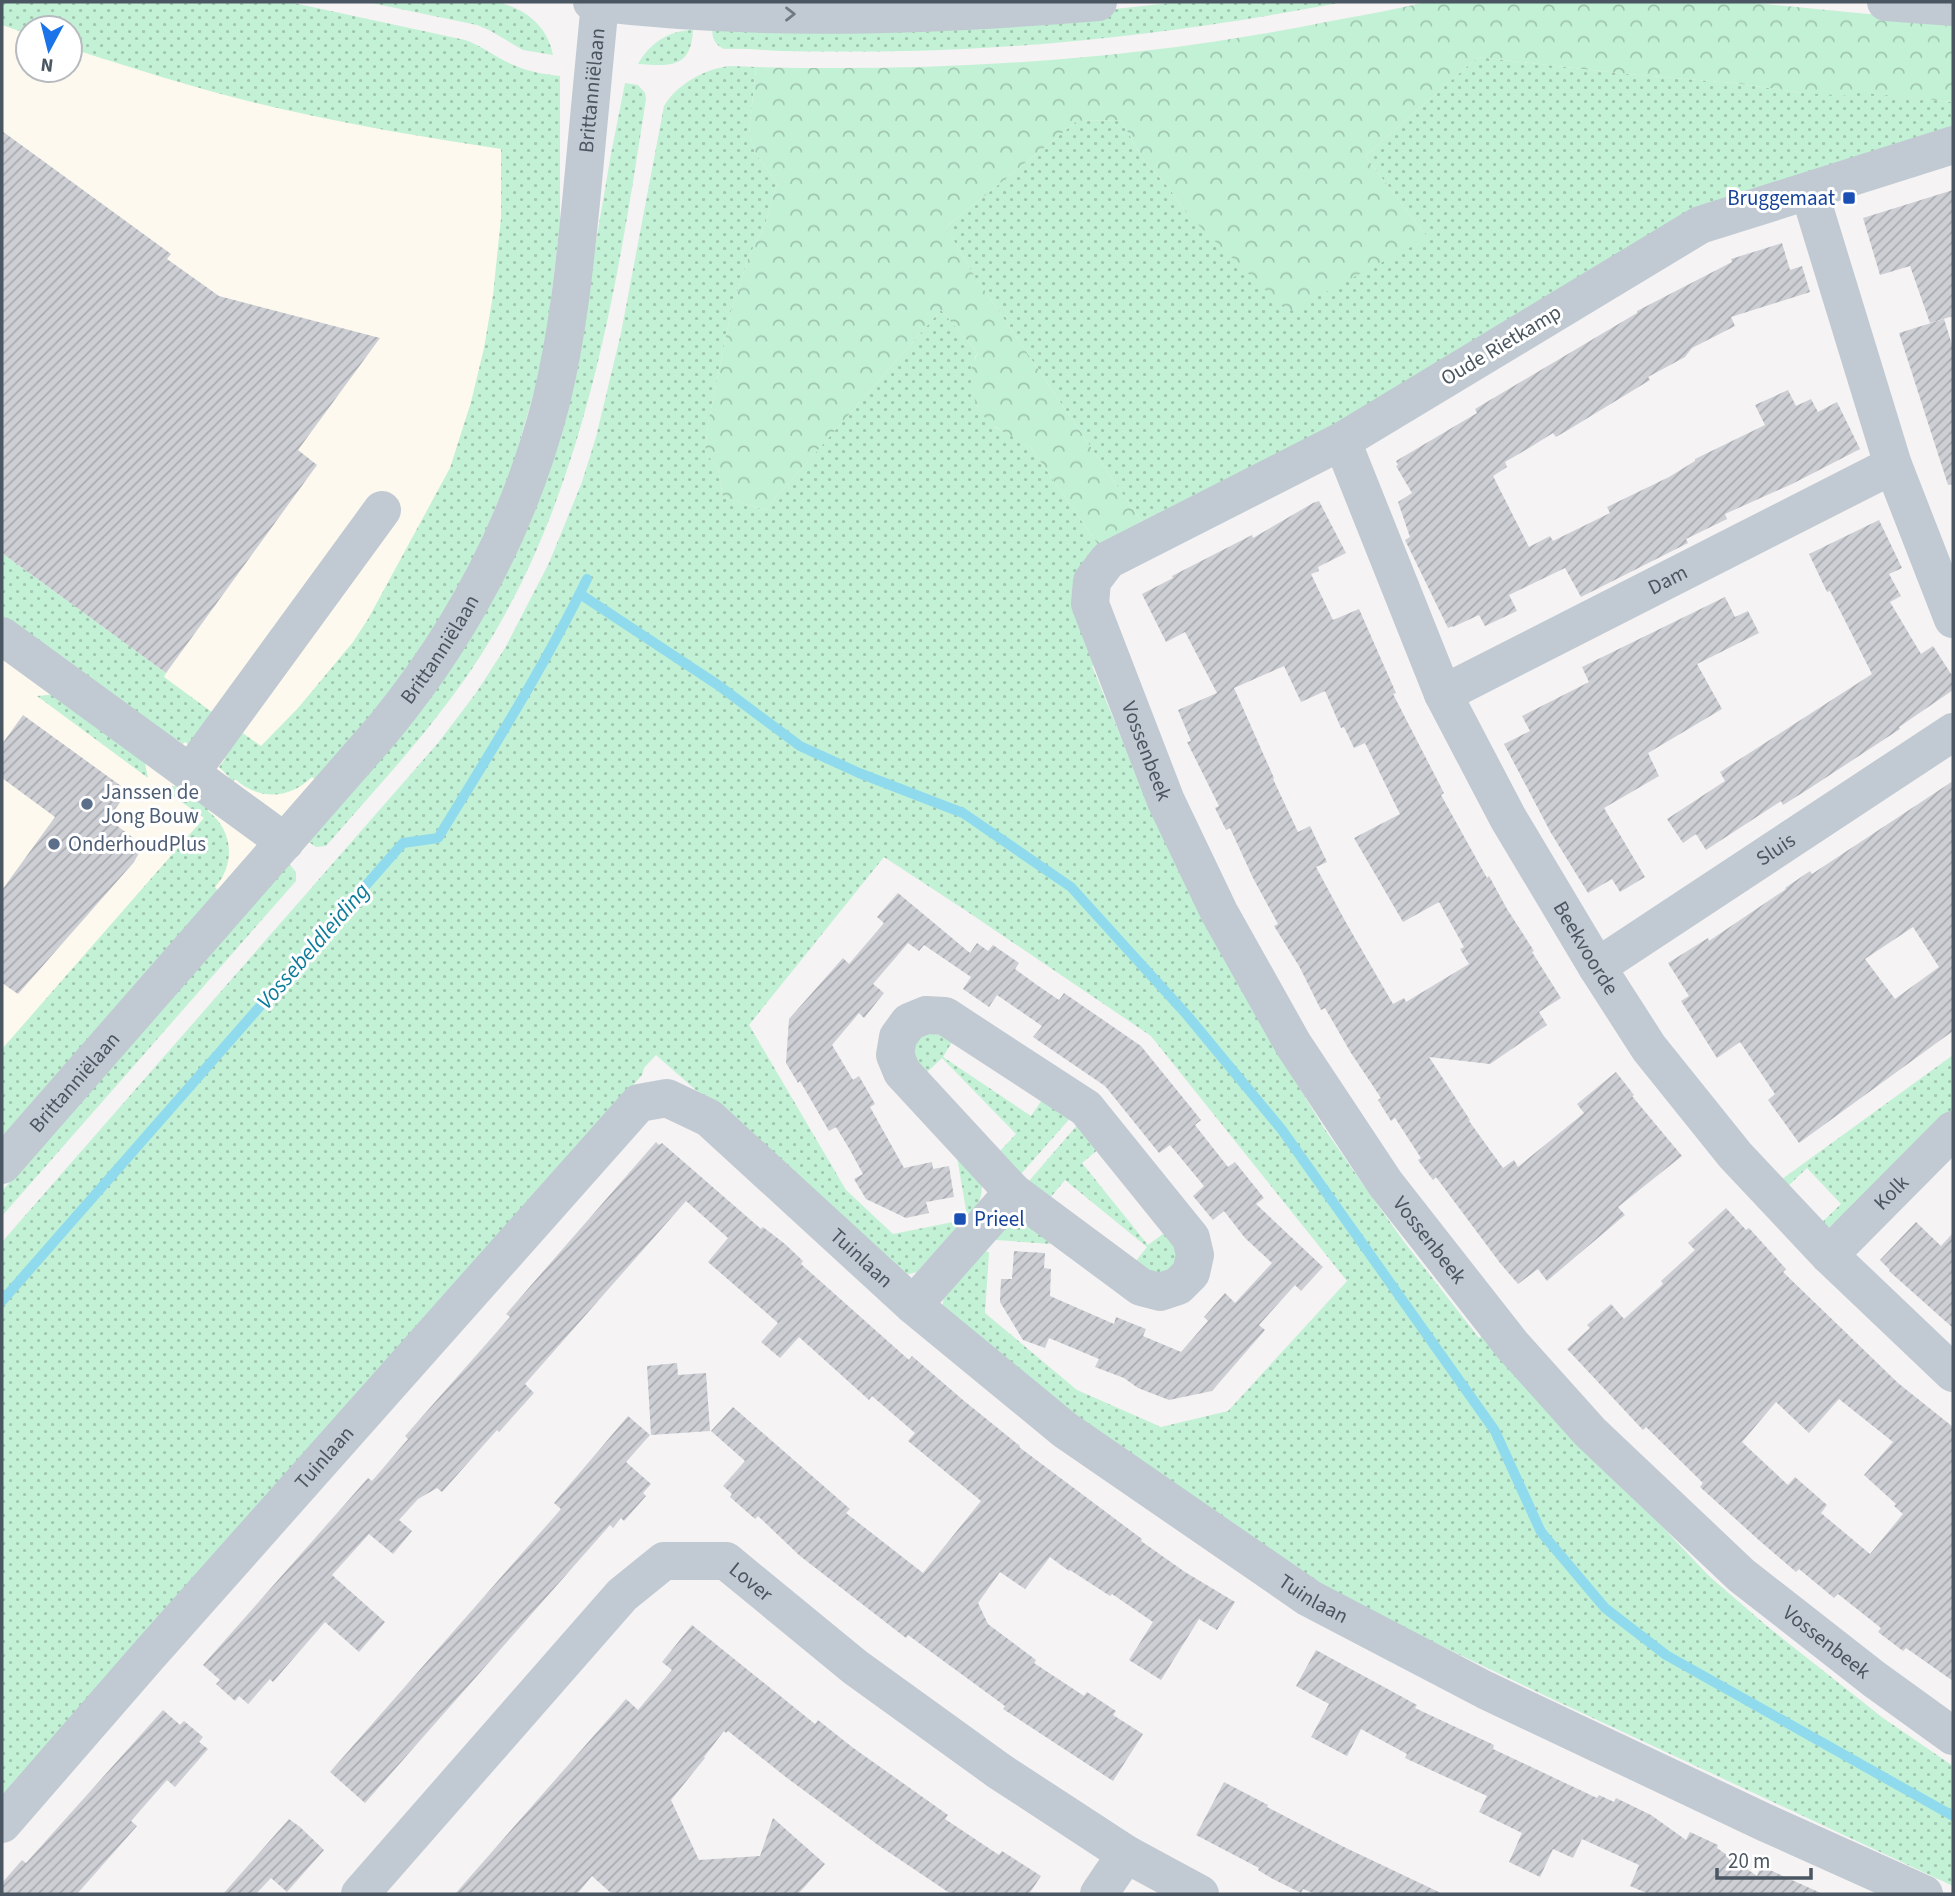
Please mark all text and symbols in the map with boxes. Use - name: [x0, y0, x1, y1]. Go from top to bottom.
- one-way arrow: [786, 6, 796, 22]
- north arrow: [14, 14, 84, 84]
- street label: Brittanniëlaan: [571, 27, 612, 154]
- text: N: [39, 50, 55, 79]
- place label: Bruggemaat: [1727, 183, 1835, 213]
- marker: Bruggemaat: [1841, 190, 1857, 206]
- street label: Oude Rietkamp: [1435, 297, 1567, 393]
- street label: Dam: [1643, 557, 1693, 602]
- street label: Brittanniëlaan: [393, 589, 486, 710]
- street label: Vossenbeek: [1114, 697, 1180, 806]
- place label: Janssen de Jong Bouw: [101, 777, 199, 831]
- marker: Janssen de Jong Bouw: [79, 796, 95, 812]
- street label: Sluis: [1750, 825, 1802, 873]
- place label: OnderhoudPlus: [68, 829, 206, 859]
- marker: OnderhoudPlus: [46, 836, 62, 852]
- water label: Vossebeldleiding: [249, 876, 377, 1016]
- street label: Beekvoorde: [1546, 895, 1626, 1001]
- street label: Brittanniëlaan: [22, 1025, 127, 1139]
- street label: Kolk: [1867, 1168, 1916, 1217]
- street label: Vossenbeek: [1386, 1190, 1474, 1291]
- place label: Prieel: [974, 1204, 1025, 1234]
- marker: Prieel: [952, 1211, 968, 1227]
- street label: Tuinlaan: [823, 1221, 900, 1295]
- street label: Tuinlaan: [288, 1419, 361, 1496]
- street label: Lover: [723, 1555, 780, 1609]
- street label: Tuinlaan: [1272, 1566, 1354, 1631]
- street label: Vossenbeek: [1776, 1598, 1877, 1686]
- scale bar: [1717, 1836, 1812, 1880]
- text: 20 m: [1728, 1846, 1770, 1876]

